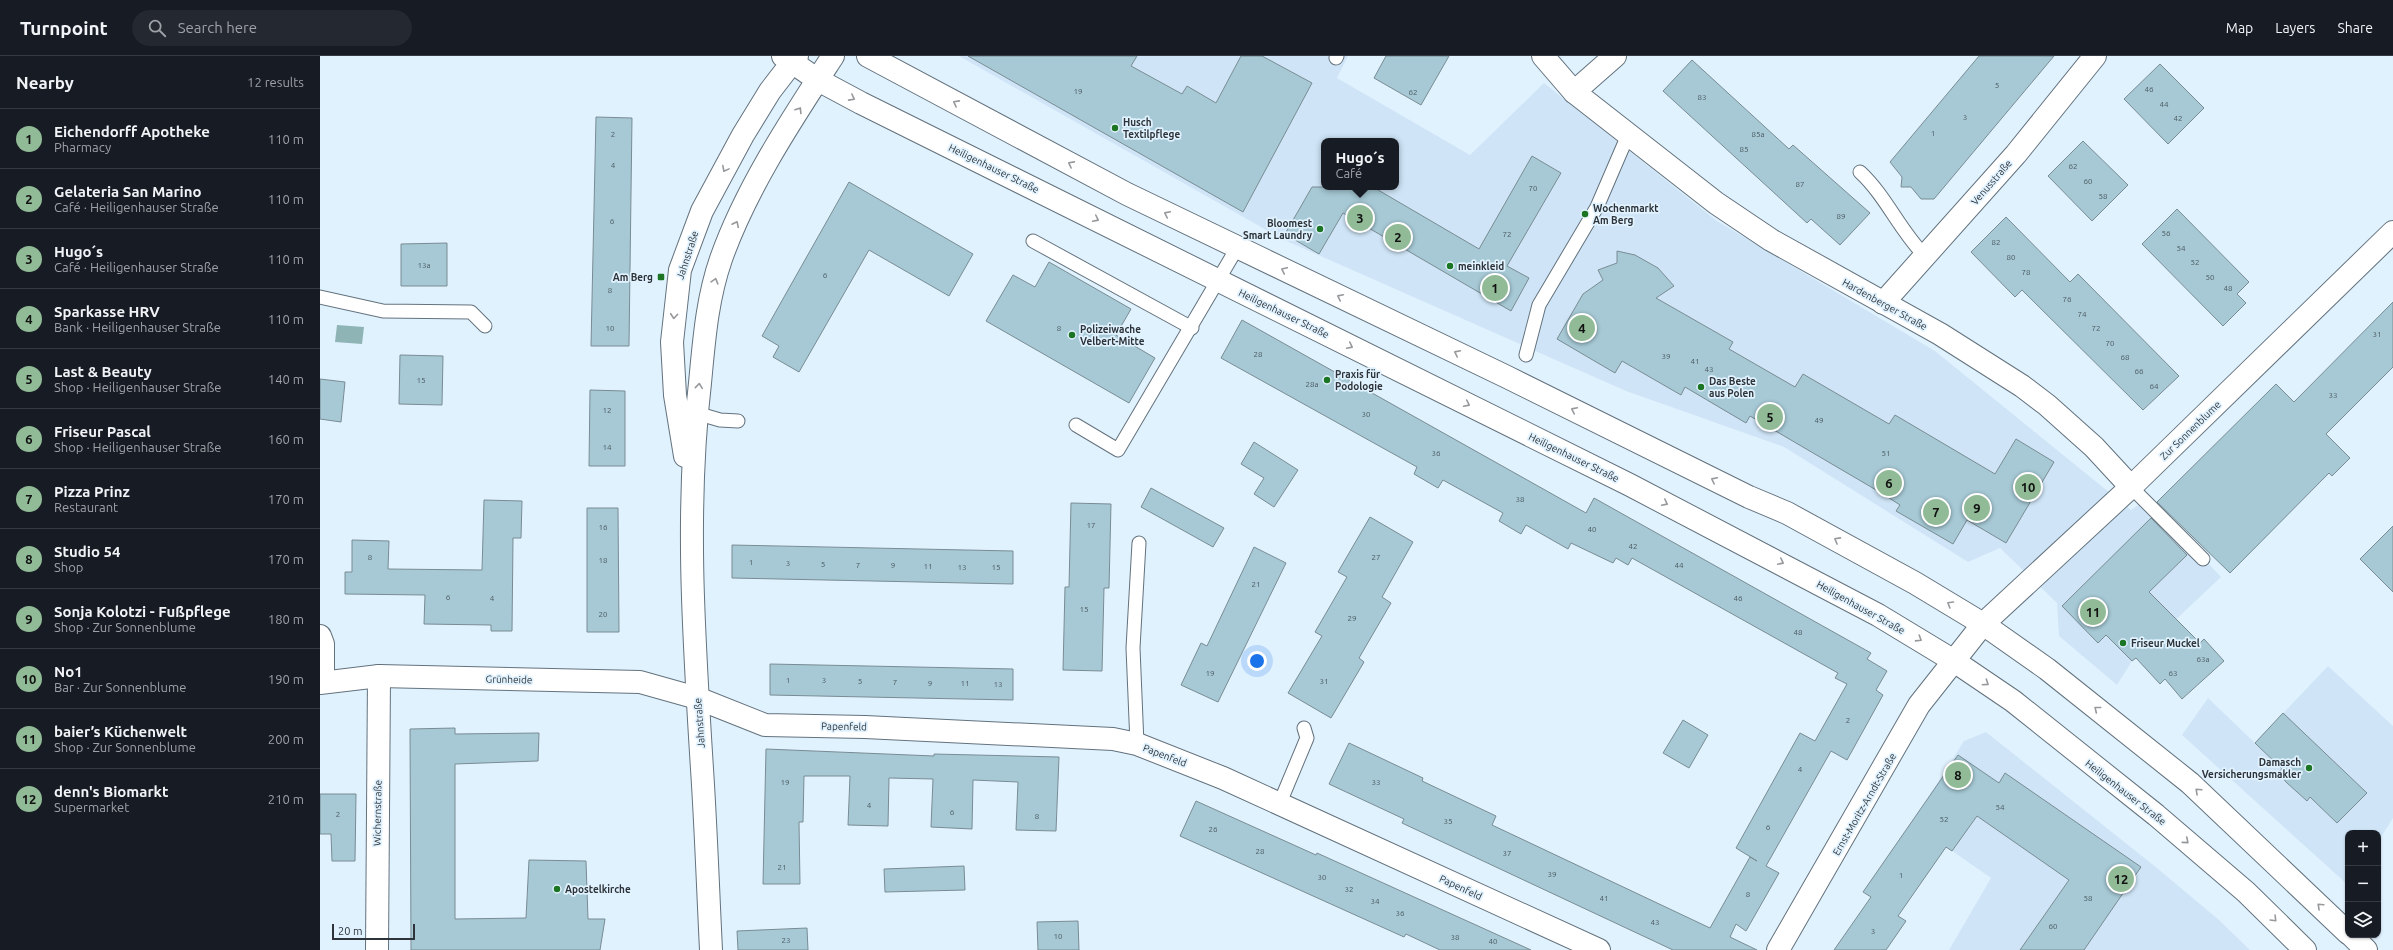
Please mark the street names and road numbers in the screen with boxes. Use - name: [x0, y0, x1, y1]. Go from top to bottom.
- street label: Heiligenhauser Straße: [947, 142, 1041, 195]
- street label: Venusstraße: [1969, 158, 2014, 207]
- street label: Jahnstraße: [674, 230, 700, 281]
- street label: Hardenberger Straße: [1840, 277, 1929, 332]
- street label: Heiligenhauser Straße: [1237, 287, 1331, 340]
- street label: Zur Sonnenblume: [2158, 399, 2223, 462]
- street label: Heiligenhauser Straße: [1527, 431, 1621, 484]
- street label: Heiligenhauser Straße: [1815, 579, 1907, 636]
- street label: Grünheide: [485, 674, 533, 685]
- street label: Jahnstraße: [692, 698, 707, 748]
- street label: Papenfeld: [821, 721, 867, 732]
- street label: Papenfeld: [1141, 742, 1188, 769]
- street label: Ernst-Moritz-Arndt-Straße: [1831, 751, 1898, 857]
- street label: Heiligenhauser Straße: [2083, 758, 2168, 827]
- street label: Wichernstraße: [371, 780, 384, 846]
- street label: Papenfeld: [1438, 873, 1484, 902]

